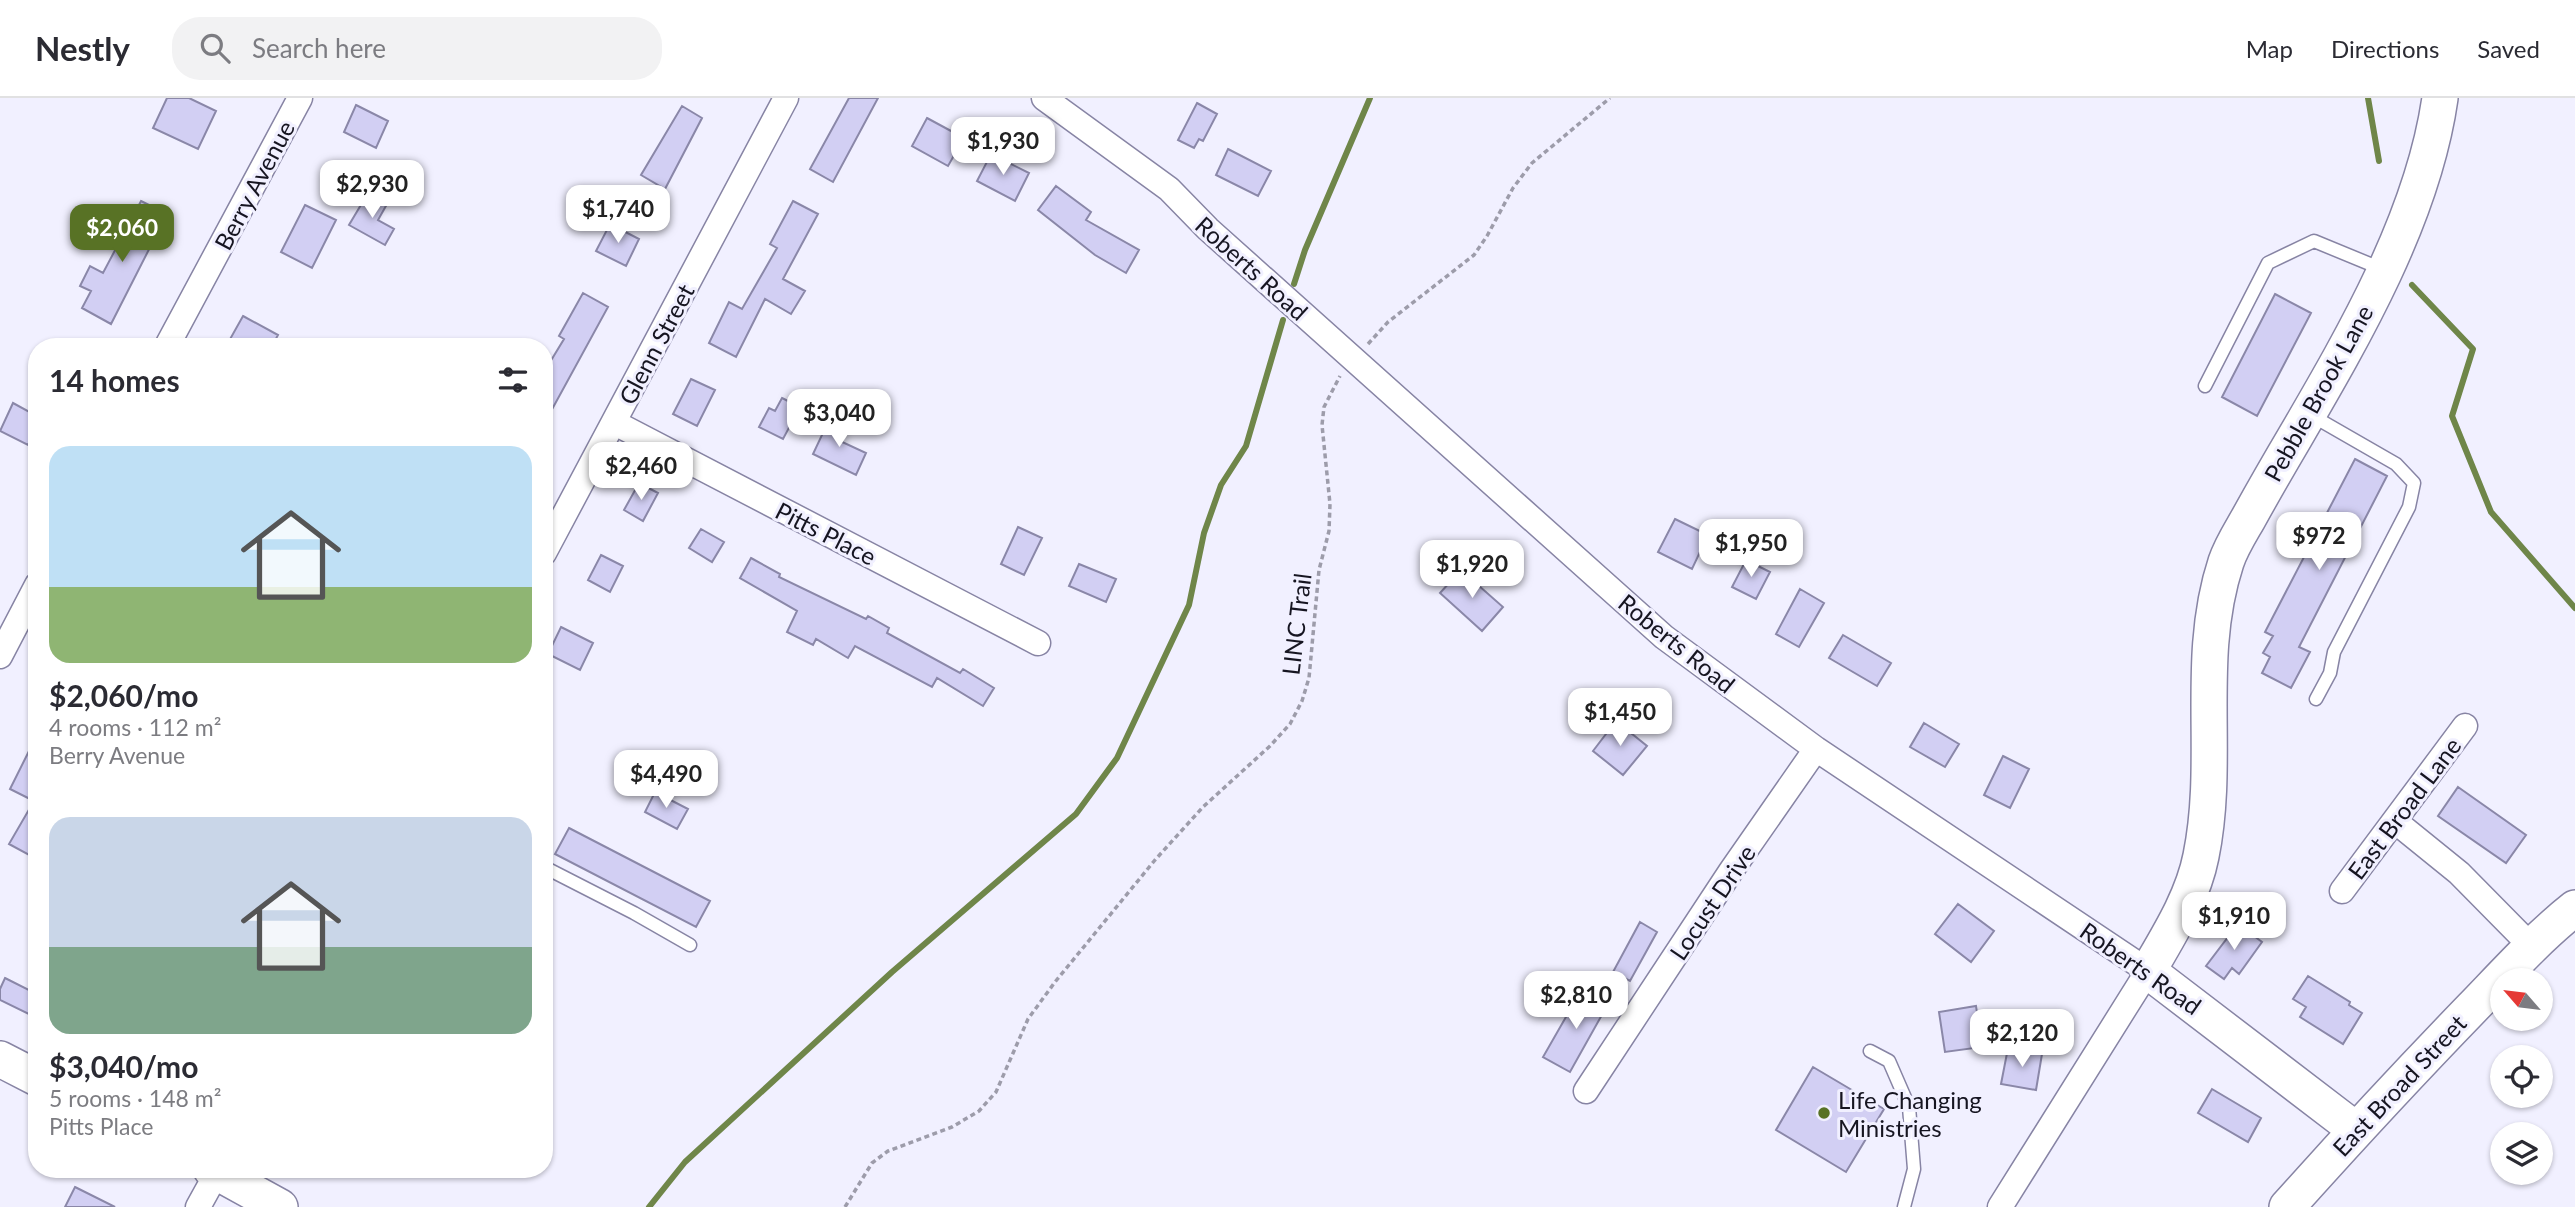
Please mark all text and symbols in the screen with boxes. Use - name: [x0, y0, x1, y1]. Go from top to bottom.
- search box: [172, 17, 662, 80]
- text: Nestly: [35, 28, 130, 68]
- icon: search: [196, 29, 234, 67]
- text: Search here: [252, 32, 386, 64]
- text: Map: [2246, 34, 2293, 63]
- text: Directions: [2331, 34, 2439, 63]
- text: Saved: [2477, 34, 2540, 63]
- street label: Berry Avenue: [208, 115, 300, 255]
- pin: $1,930: [946, 118, 1060, 177]
- text: $1,930: [967, 126, 1039, 154]
- pin: $2,930: [315, 160, 429, 220]
- text: $2,930: [336, 169, 408, 197]
- pin: $1,740: [561, 186, 675, 245]
- text: $1,740: [582, 194, 654, 222]
- pin: $2,060: [65, 204, 179, 264]
- street label: Roberts Road: [1190, 210, 1314, 326]
- text: $2,060: [86, 213, 158, 241]
- street label: Glenn Street: [612, 279, 700, 409]
- street label: Pebble Brook Lane: [2258, 300, 2378, 486]
- icon: filters: [494, 361, 532, 399]
- text: 14 homes: [49, 362, 180, 398]
- pin: $3,040: [782, 390, 896, 449]
- text: $3,040: [803, 398, 875, 426]
- pin: $2,460: [584, 442, 698, 502]
- text: $2,460: [605, 451, 677, 479]
- icon: home: [228, 492, 354, 618]
- street label: Pitts Place: [771, 495, 881, 571]
- pin: $972: [2278, 512, 2360, 572]
- pin: $1,950: [1694, 519, 1808, 579]
- text: $972: [2292, 521, 2346, 549]
- text: $1,950: [1715, 528, 1787, 556]
- pin: $1,920: [1415, 540, 1529, 600]
- text: $1,920: [1436, 549, 1508, 577]
- street label: LINC Trail: [1275, 571, 1317, 677]
- street label: Roberts Road: [1613, 587, 1741, 699]
- text: $2,060/mo: [49, 677, 198, 713]
- pin: $1,450: [1563, 688, 1677, 748]
- text: $1,450: [1584, 697, 1656, 725]
- text: 4 rooms · 112 m²: [49, 713, 221, 741]
- street label: East Broad Lane: [2341, 732, 2467, 884]
- text: Berry Avenue: [49, 741, 185, 769]
- pin: $4,490: [609, 750, 723, 810]
- text: $4,490: [630, 759, 702, 787]
- street label: Locust Drive: [1663, 839, 1761, 965]
- icon: home: [228, 863, 354, 989]
- pin: $1,910: [2177, 892, 2291, 952]
- text: $1,910: [2198, 901, 2270, 929]
- street label: Roberts Road: [2075, 916, 2207, 1020]
- north arrow: [2490, 968, 2553, 1031]
- map controls: [2490, 968, 2553, 1185]
- pin: $2,810: [1519, 972, 1633, 1031]
- text: $2,810: [1540, 980, 1612, 1008]
- street label: East Broad Street: [2326, 1008, 2472, 1162]
- pin: $2,120: [1965, 1010, 2079, 1069]
- text: $2,120: [1986, 1018, 2058, 1046]
- button: locate: [2490, 1045, 2553, 1108]
- text: $3,040/mo: [49, 1048, 198, 1084]
- text: 5 rooms · 148 m²: [49, 1084, 221, 1112]
- place label: Life Changing Ministries: [1838, 1085, 1982, 1142]
- marker: Life Changing Ministries: [1816, 1105, 1832, 1121]
- text: Pitts Place: [49, 1112, 153, 1140]
- button: layers: [2490, 1122, 2553, 1185]

